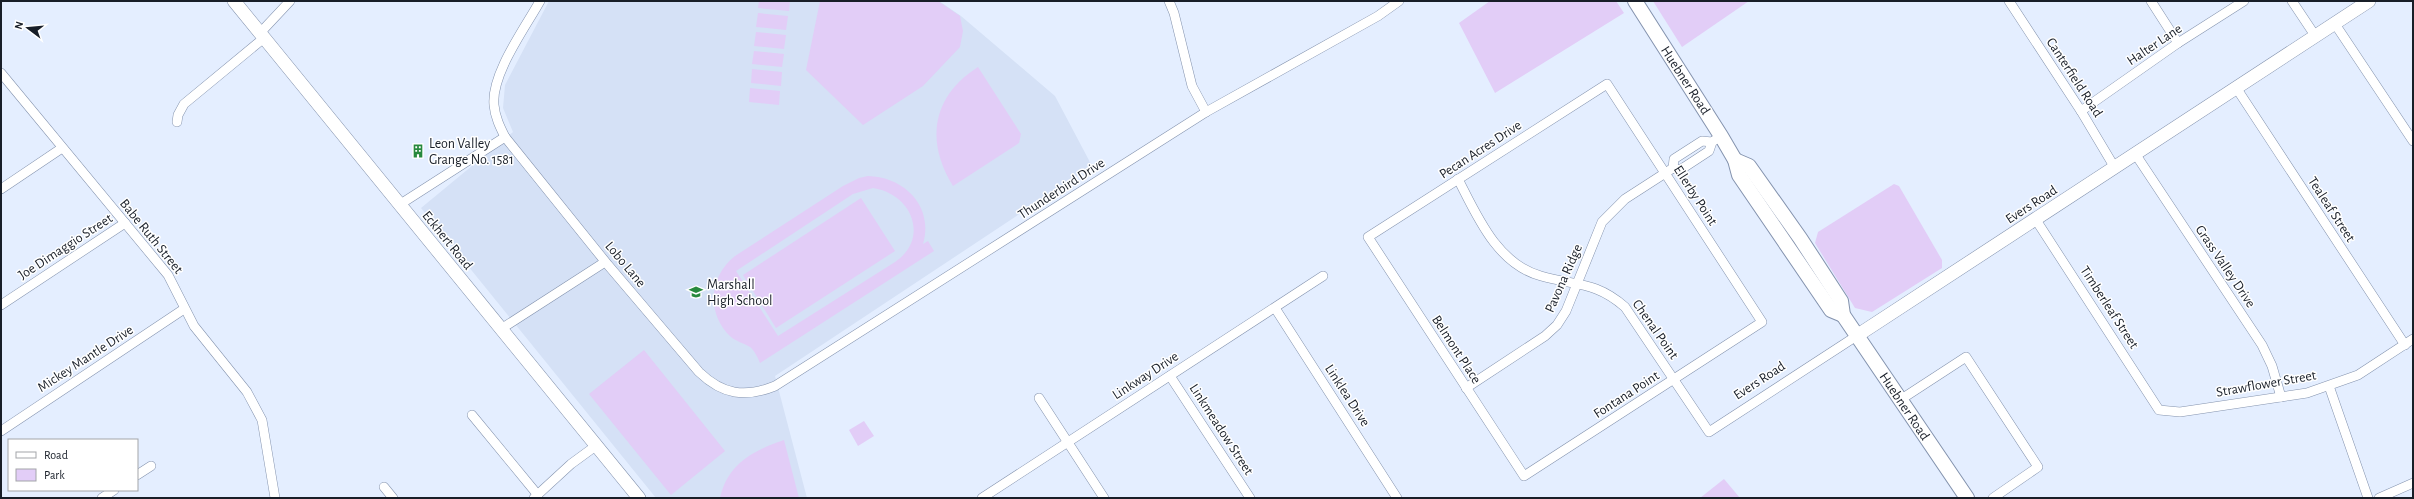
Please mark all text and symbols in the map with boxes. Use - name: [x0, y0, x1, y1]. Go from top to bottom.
- north arrow: [8, 8, 48, 48]
- text: N: [13, 20, 25, 31]
- street label: Halter Lane: [2125, 22, 2184, 68]
- street label: Canterfield Road: [2043, 36, 2105, 120]
- street label: Huebner Road: [1658, 44, 1712, 117]
- street label: Pecan Acres Drive: [1437, 118, 1524, 182]
- place label: Leon Valley Grange No. 1581: [429, 137, 514, 167]
- building icon: Leon Valley Grange No. 1581: [410, 143, 426, 159]
- street label: Thunderbird Drive: [1016, 156, 1107, 222]
- street label: Ellerby Point: [1671, 163, 1720, 229]
- street label: Tealeaf Street: [2305, 174, 2358, 245]
- street label: Evers Road: [2003, 183, 2060, 227]
- street label: Babe Ruth Street: [117, 197, 186, 277]
- street label: Eckhert Road: [419, 209, 475, 273]
- street label: Joe Dimaggio Street: [16, 211, 115, 282]
- street label: Grass Valley Drive: [2193, 223, 2258, 310]
- street label: Lobo Lane: [602, 239, 648, 290]
- street label: Pavona Ridge: [1543, 242, 1585, 315]
- street label: Timberleaf Street: [2077, 264, 2141, 352]
- place label: Marshall High School: [707, 278, 773, 308]
- school or university icon: Marshall High School: [688, 284, 704, 300]
- street label: Chenal Point: [1630, 297, 1681, 362]
- street label: Belmont Place: [1429, 313, 1483, 386]
- street label: Mickey Mantle Drive: [35, 323, 136, 395]
- street label: Linkway Drive: [1110, 349, 1181, 402]
- street label: Evers Road: [1731, 359, 1788, 403]
- street label: Linklea Drive: [1322, 362, 1372, 429]
- street label: Fontana Point: [1591, 368, 1662, 421]
- street label: Strawflower Street: [2215, 368, 2318, 400]
- street label: Huebner Road: [1876, 370, 1932, 443]
- street label: Linkmeadow Street: [1187, 381, 1256, 478]
- legend: [8, 439, 138, 491]
- text: Road: [44, 449, 68, 461]
- text: Park: [44, 469, 65, 481]

